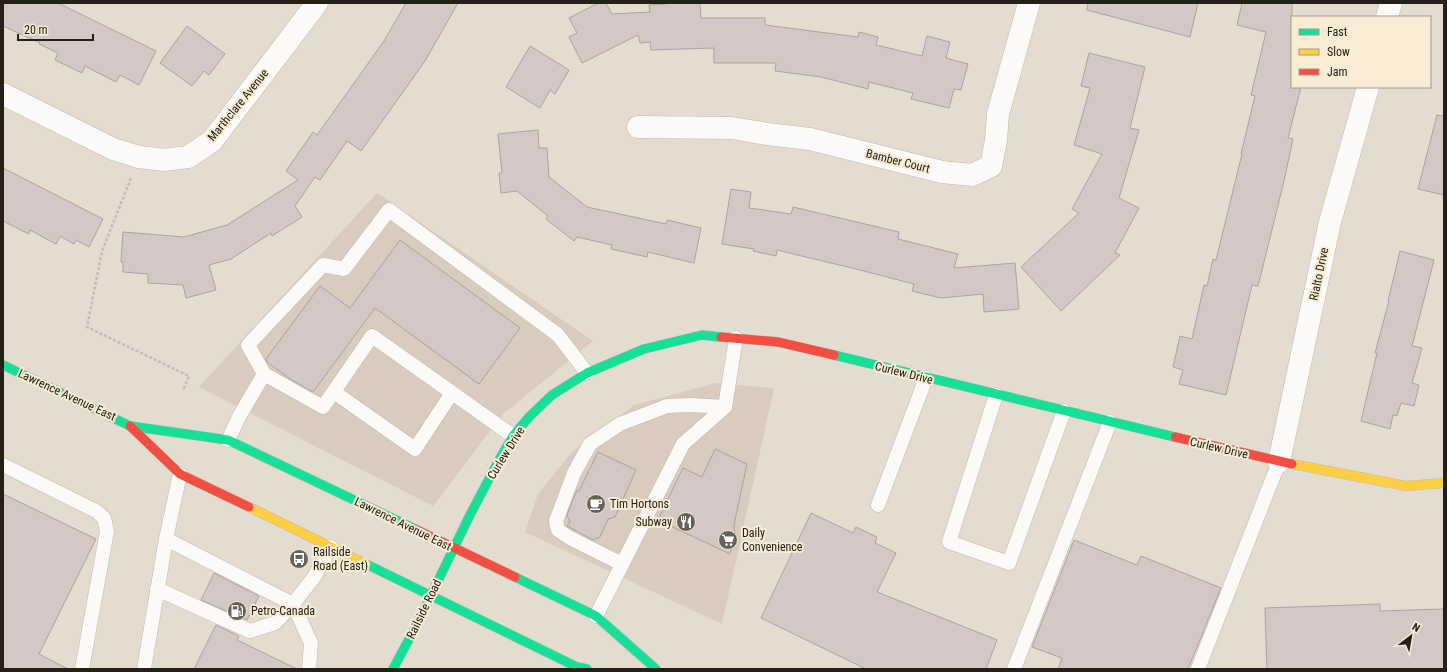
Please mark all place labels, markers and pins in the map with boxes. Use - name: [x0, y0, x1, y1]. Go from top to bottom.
- cafe icon: Tim Hortons: [585, 493, 607, 515]
- place label: Tim Hortons: [610, 497, 669, 511]
- restaurant icon: Subway: [675, 511, 697, 533]
- place label: Subway: [636, 515, 672, 529]
- place label: Daily Convenience: [742, 526, 803, 554]
- supermarket icon: Daily Convenience: [717, 529, 739, 551]
- place label: Railside Road (East): [313, 545, 368, 573]
- bus stop icon: Railside Road (East): [288, 548, 310, 570]
- fuel station icon: Petro-Canada: [226, 600, 248, 622]
- place label: Petro-Canada: [251, 604, 315, 618]

